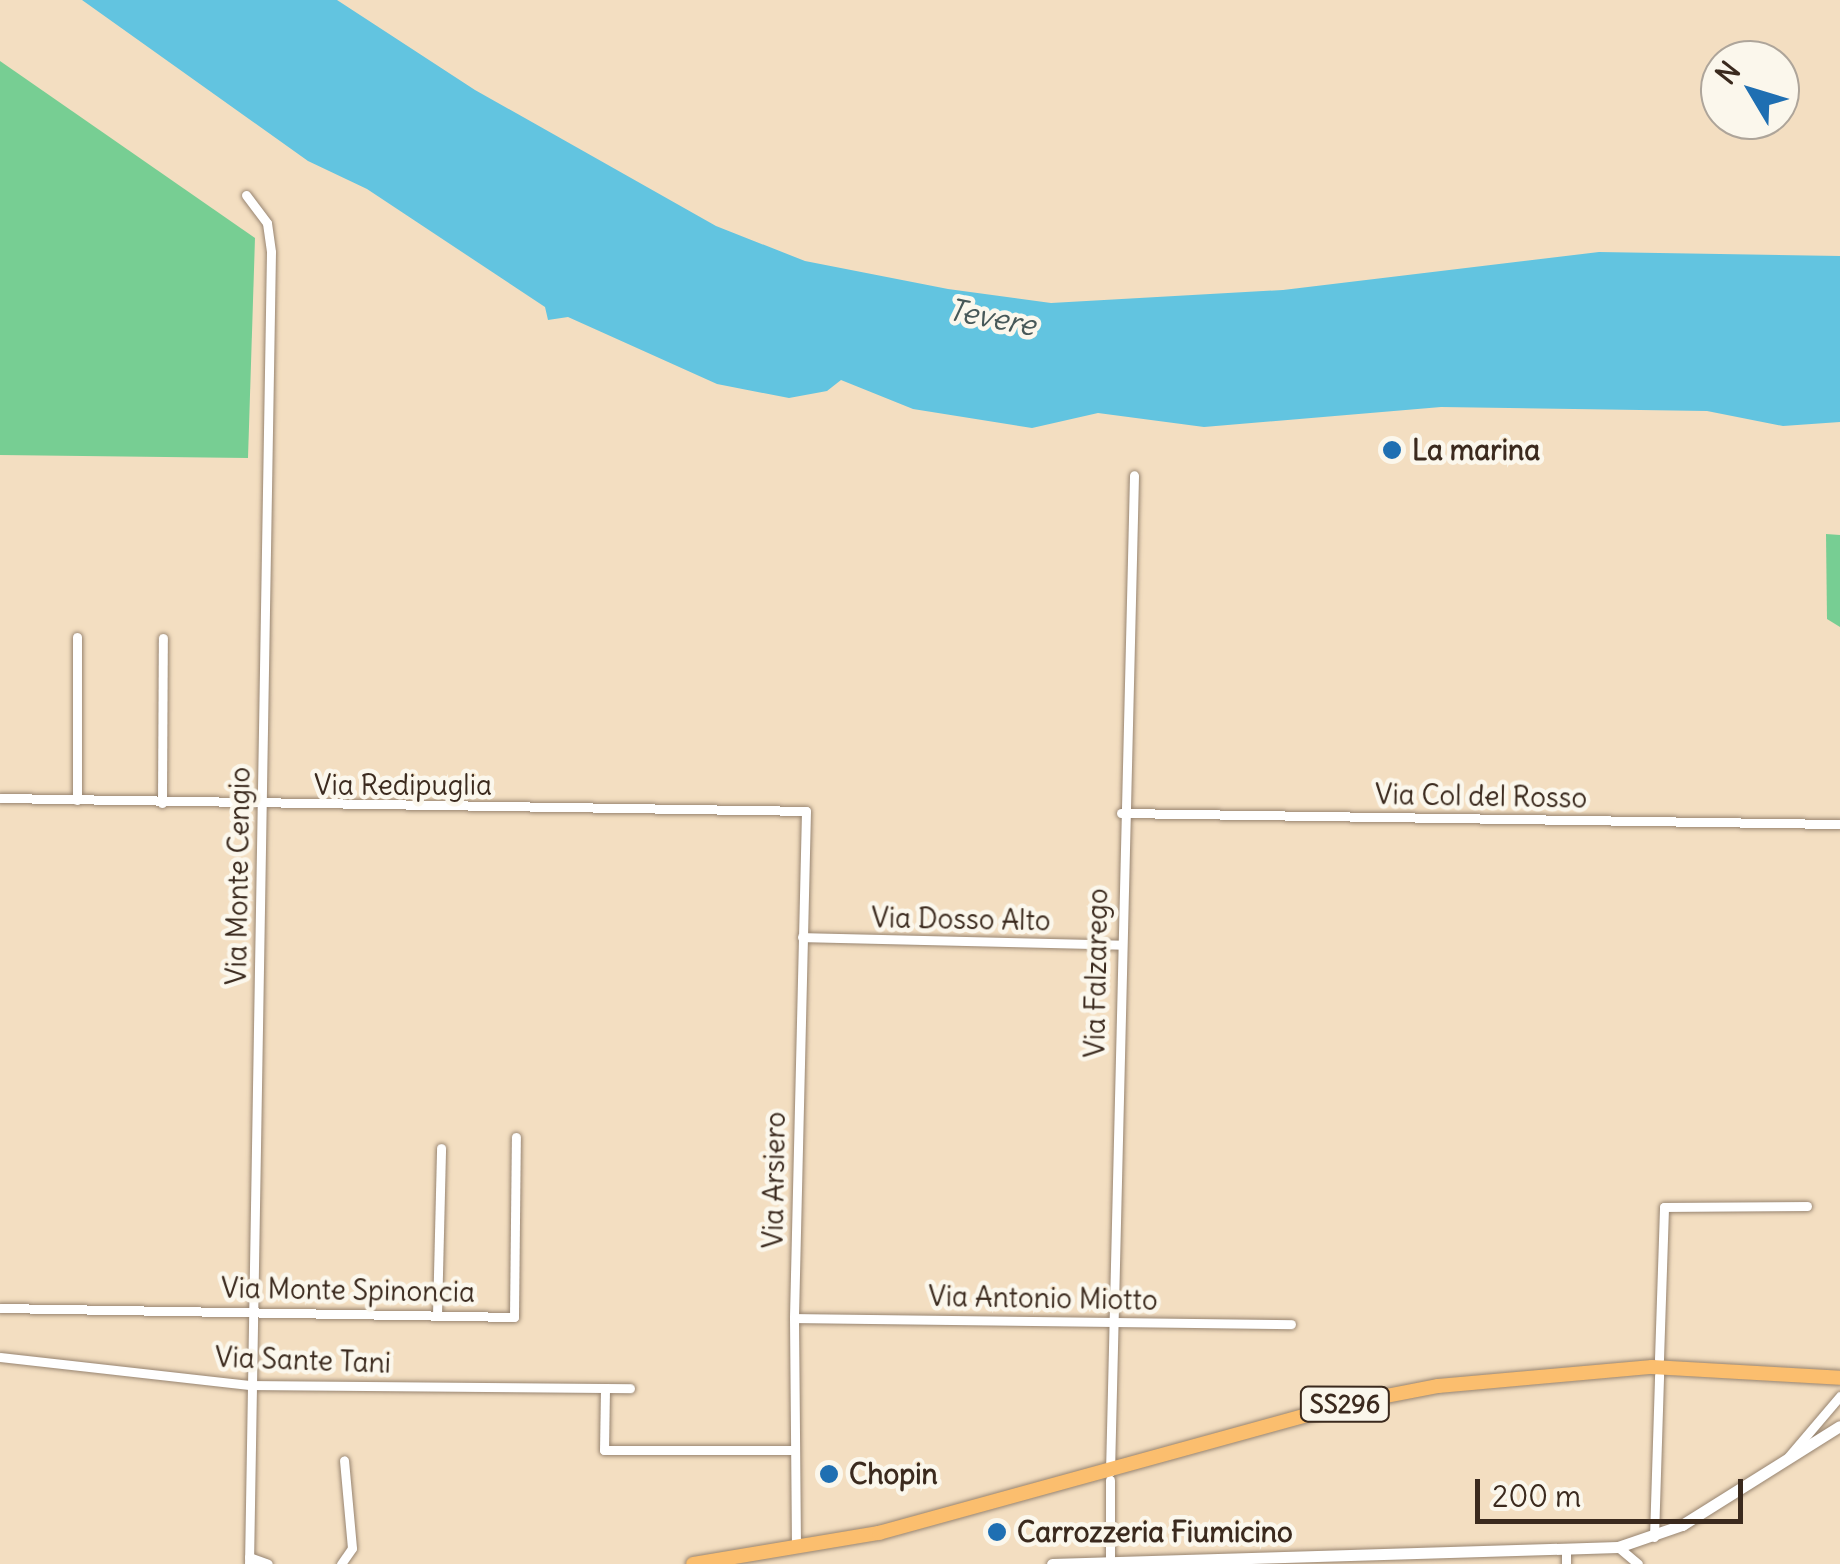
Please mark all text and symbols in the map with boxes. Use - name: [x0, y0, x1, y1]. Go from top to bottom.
- north arrow: [1700, 40, 1800, 140]
- text: N: [1708, 54, 1748, 91]
- water label: Tevere: [945, 291, 1039, 343]
- place label: La marina: [1412, 433, 1540, 467]
- marker: La marina: [1381, 439, 1403, 461]
- street label: Via Monte Cengio: [219, 767, 257, 985]
- street label: Via Redipuglia: [314, 768, 492, 802]
- street label: Via Col del Rosso: [1375, 777, 1587, 815]
- street label: Via Falzarego: [1078, 888, 1114, 1058]
- street label: Via Dosso Alto: [871, 901, 1051, 937]
- street label: Via Arsiero: [756, 1111, 792, 1249]
- street label: Via Monte Spinoncia: [221, 1271, 475, 1309]
- street label: Via Antonio Miotto: [928, 1279, 1158, 1317]
- street label: Via Sante Tani: [214, 1340, 392, 1380]
- road number: SS296: [1298, 1384, 1392, 1424]
- place label: Chopin: [849, 1457, 938, 1491]
- scale bar: [1480, 1459, 1748, 1521]
- marker: Chopin: [818, 1463, 840, 1485]
- text: 200 m: [1492, 1477, 1581, 1515]
- place label: Carrozzeria Fiumicino: [1017, 1515, 1293, 1549]
- marker: Carrozzeria Fiumicino: [986, 1521, 1008, 1543]

